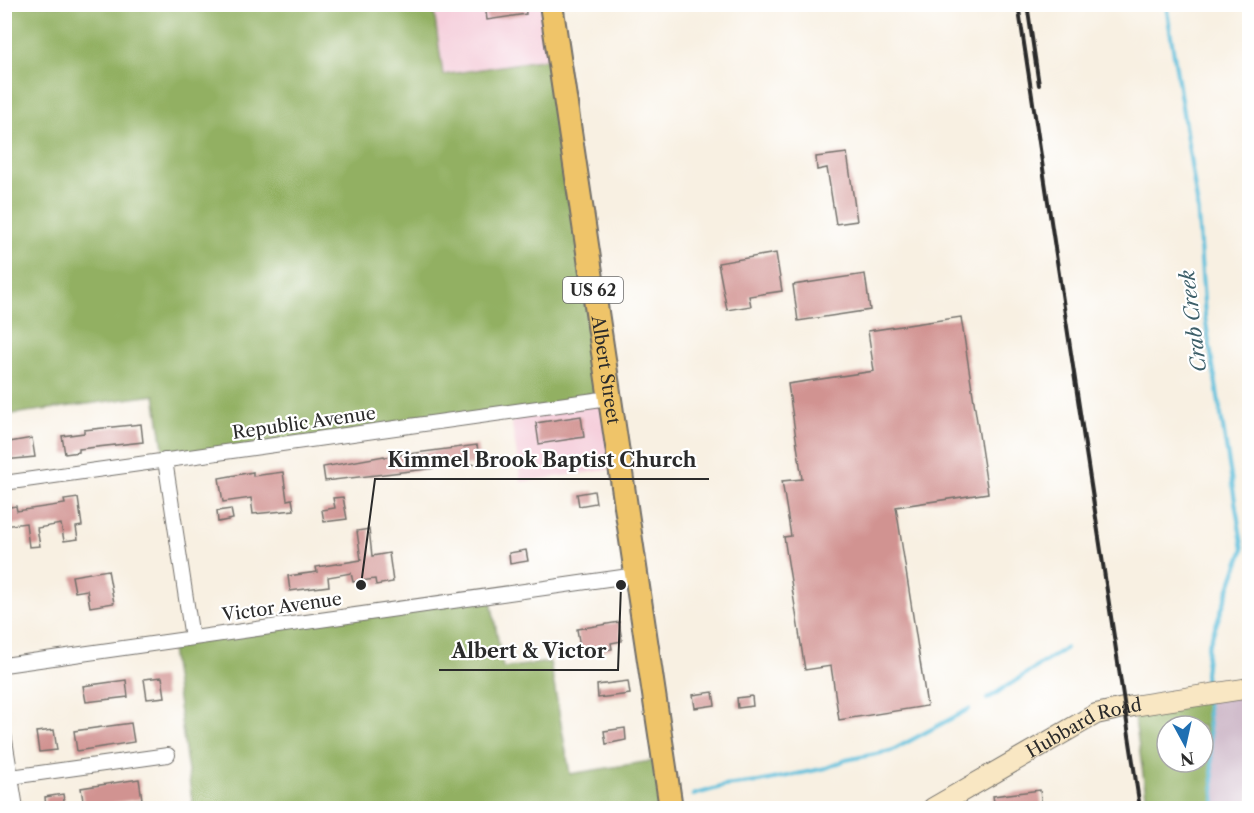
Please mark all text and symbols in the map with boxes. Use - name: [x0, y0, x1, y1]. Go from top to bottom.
- water label: Crab Creek: [1175, 268, 1211, 373]
- road number: US 62: [563, 277, 623, 303]
- street label: Albert Street: [587, 313, 625, 426]
- street label: Republic Avenue: [231, 402, 377, 444]
- callout: Kimmel Brook Baptist Church: [375, 441, 709, 479]
- text: Kimmel Brook Baptist Church: [387, 448, 697, 472]
- street label: Victor Avenue: [220, 588, 343, 626]
- callout: Albert & Victor: [439, 632, 618, 670]
- text: Albert & Victor: [451, 639, 607, 663]
- street label: Hubbard Road: [1022, 694, 1143, 763]
- north arrow: [1155, 714, 1215, 774]
- text: N: [1179, 748, 1195, 770]

